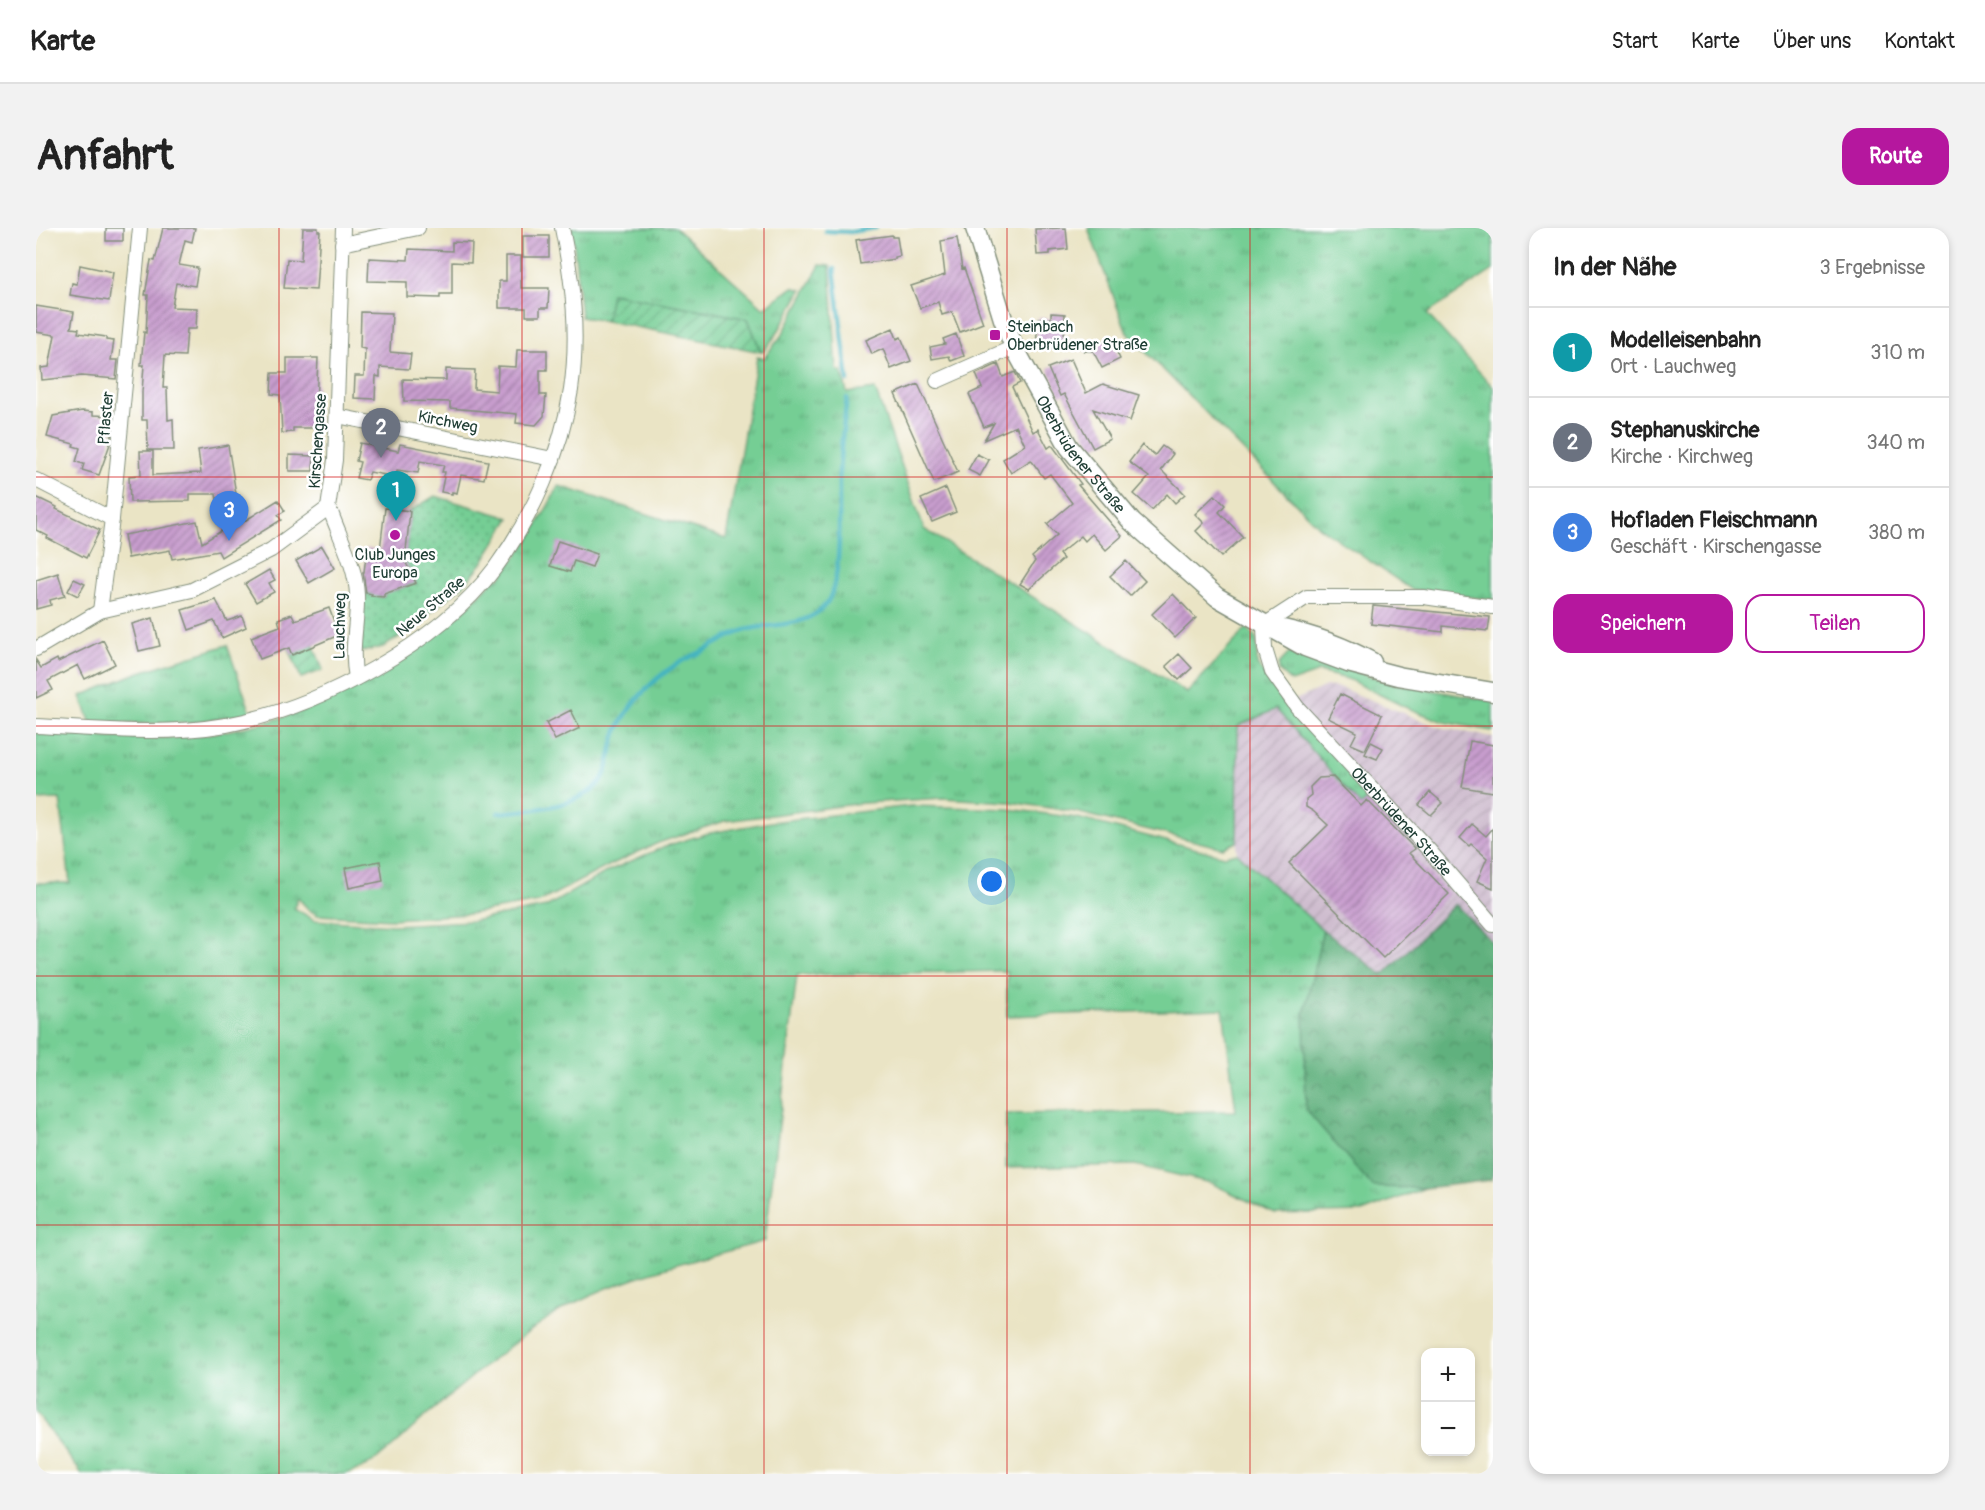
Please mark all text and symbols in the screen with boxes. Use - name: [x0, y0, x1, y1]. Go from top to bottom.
- text: Karte: [30, 24, 95, 59]
- text: Start: [1612, 28, 1658, 55]
- text: Karte: [1691, 28, 1740, 55]
- text: Über uns: [1773, 28, 1851, 55]
- text: Kontakt: [1884, 28, 1955, 55]
- button: Route: [1842, 128, 1949, 185]
- text: Anfahrt: [36, 130, 174, 182]
- text: In der Nähe: [1553, 251, 1676, 283]
- text: 3 Ergebnisse: [1820, 255, 1925, 280]
- place label: Steinbach Oberbrüdener Straße: [1007, 317, 1148, 355]
- text: Modelleisenbahn: [1610, 326, 1761, 354]
- marker: Steinbach Oberbrüdener Straße: [988, 328, 1002, 342]
- text: 1: [1569, 340, 1576, 365]
- text: 310 m: [1870, 340, 1925, 365]
- text: Ort · Lauchweg: [1610, 354, 1736, 379]
- street label: Pflaster: [94, 390, 118, 446]
- street label: Oberbrüdener Straße: [1031, 392, 1129, 518]
- street label: Kirschengasse: [305, 393, 331, 489]
- street label: Kirchweg: [416, 406, 479, 438]
- pin: 2: [362, 408, 400, 458]
- text: Stephanuskirche: [1610, 416, 1759, 444]
- text: 2: [1567, 430, 1578, 455]
- text: 340 m: [1866, 430, 1925, 455]
- text: Kirche · Kirchweg: [1610, 444, 1753, 469]
- pin: 1: [376, 472, 416, 521]
- pin: 3: [210, 492, 248, 541]
- text: Hofladen Fleischmann: [1610, 506, 1817, 534]
- text: 3: [1567, 520, 1578, 545]
- text: 380 m: [1868, 520, 1925, 545]
- marker: Club Junges Europa: [388, 528, 402, 542]
- text: Geschäft · Kirschengasse: [1610, 534, 1822, 559]
- place label: Club Junges Europa: [355, 545, 435, 583]
- street label: Neue Straße: [392, 572, 469, 641]
- street label: Lauchweg: [329, 593, 351, 659]
- button: Speichern: [1553, 594, 1733, 653]
- button: Teilen: [1745, 594, 1925, 653]
- street label: Oberbrüdener Straße: [1346, 763, 1456, 881]
- your location: [977, 867, 1006, 896]
- map controls: [1421, 1348, 1475, 1456]
- button: +: [1421, 1348, 1475, 1402]
- button: −: [1421, 1402, 1475, 1456]

